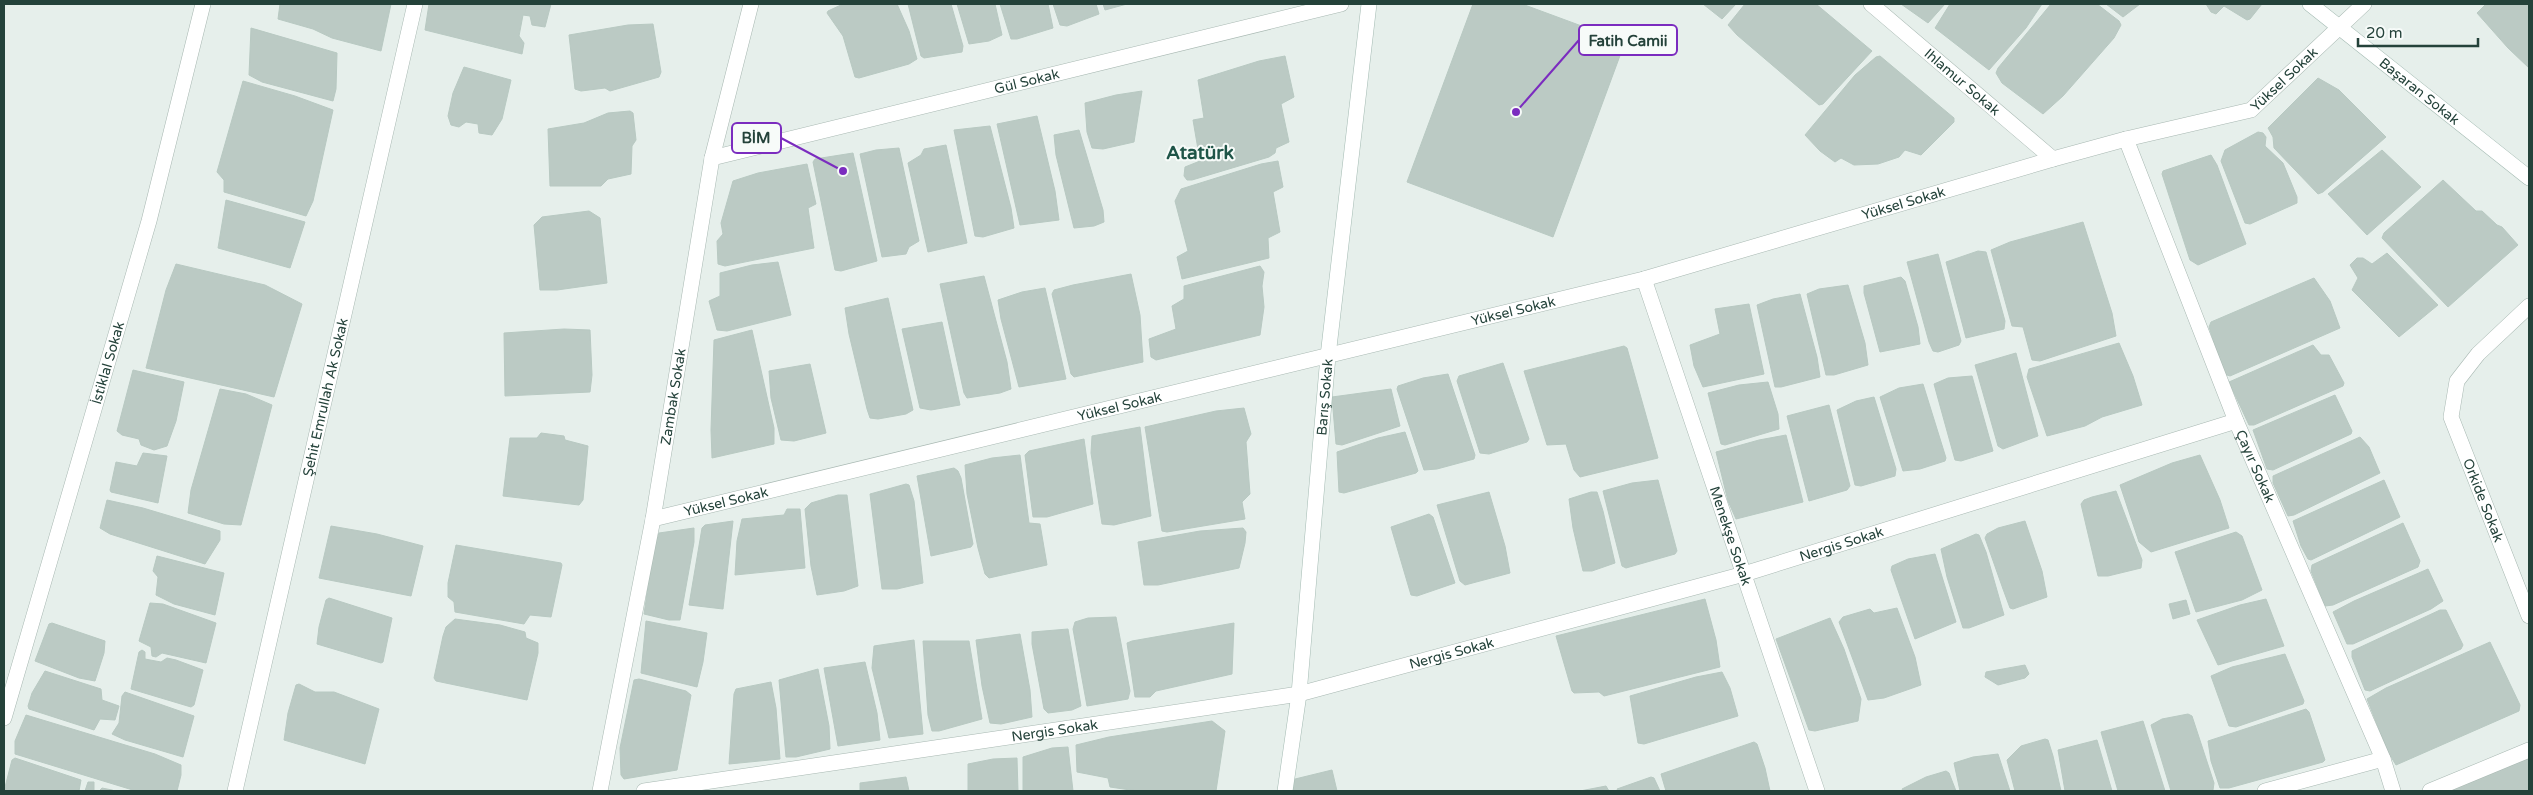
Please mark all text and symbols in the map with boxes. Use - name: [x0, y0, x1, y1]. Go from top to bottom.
- scale bar: [2358, 15, 2478, 47]
- text: 20 m: [2366, 24, 2403, 42]
- callout: Fatih Camii: [1579, 25, 1677, 55]
- text: Fatih Camii: [1589, 32, 1667, 50]
- street label: Yüksel Sokak: [2247, 43, 2321, 115]
- street label: Ihlamur Sokak: [1921, 45, 2004, 119]
- street label: Başaran Sokak: [2376, 54, 2463, 128]
- street label: Gül Sokak: [992, 65, 1061, 97]
- callout: BİM: [732, 123, 781, 153]
- text: BİM: [741, 129, 771, 147]
- district label: Atatürk: [1166, 142, 1235, 164]
- street label: Yüksel Sokak: [1860, 183, 1947, 223]
- street label: Yüksel Sokak: [1469, 292, 1557, 329]
- street label: Şehit Emrullah Ak Sokak: [299, 316, 352, 478]
- street label: İstiklal Sokak: [87, 319, 128, 406]
- street label: Zambak Sokak: [657, 347, 689, 446]
- street label: Barış Sokak: [1313, 358, 1336, 436]
- street label: Yüksel Sokak: [1076, 388, 1164, 424]
- street label: Çayır Sokak: [2232, 427, 2279, 506]
- street label: Orkide Sokak: [2460, 456, 2508, 545]
- street label: Yüksel Sokak: [682, 483, 770, 520]
- street label: Menekşe Sokak: [1706, 484, 1756, 588]
- street label: Nergis Sokak: [1797, 523, 1886, 565]
- street label: Nergis Sokak: [1407, 633, 1496, 672]
- street label: Nergis Sokak: [1010, 715, 1099, 745]

